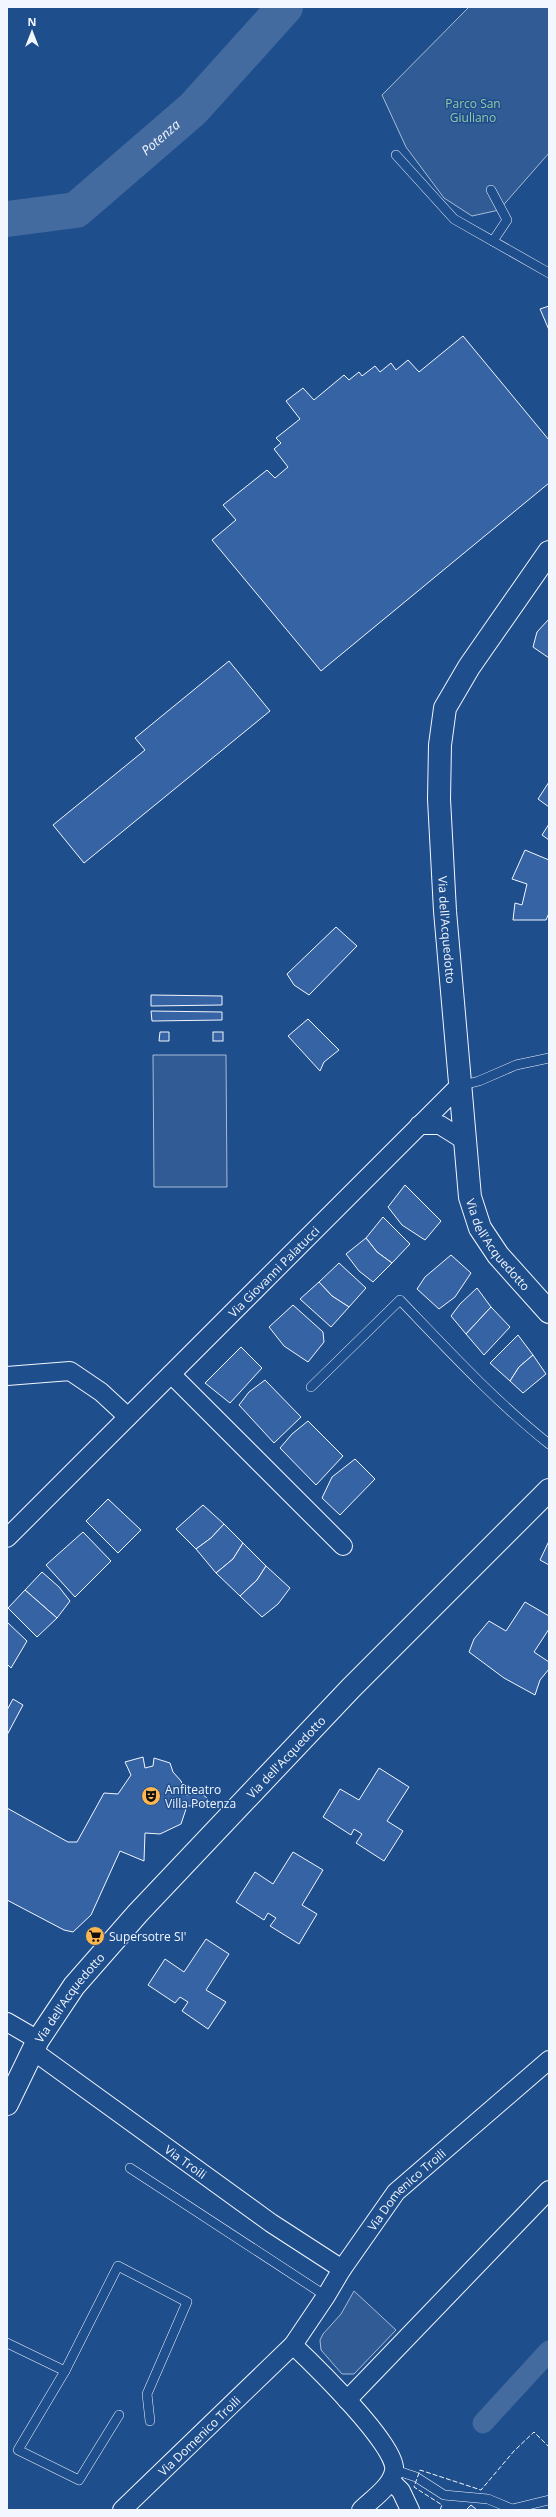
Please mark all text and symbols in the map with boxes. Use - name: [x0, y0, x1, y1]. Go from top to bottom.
- north arrow: [12, 12, 52, 52]
- text: N: [28, 14, 36, 29]
- park label: Parco San Giuliano: [445, 95, 501, 126]
- water label: Potenza: [137, 115, 184, 159]
- street label: Via dell'Acquedotto: [435, 876, 460, 984]
- street label: Via dell'Acquedotto: [462, 1196, 534, 1294]
- street label: Via Giovanni Palatucci: [224, 1222, 323, 1321]
- street label: Via dell'Acquedotto: [242, 1712, 329, 1802]
- place label: Anfiteatro Villa Potenza: [165, 1781, 236, 1812]
- theatre icon: Anfiteatro Villa Potenza: [140, 1785, 162, 1807]
- supermarket icon: Supersotre SI': [84, 1925, 106, 1947]
- place label: Supersotre SI': [109, 1928, 186, 1945]
- street label: Via dell'Acquedotto: [30, 1949, 108, 2046]
- street label: Via Troili: [162, 2141, 210, 2182]
- street label: Via Domenico Troili: [363, 2144, 449, 2234]
- street label: Via Domenico Troili: [154, 2392, 244, 2479]

